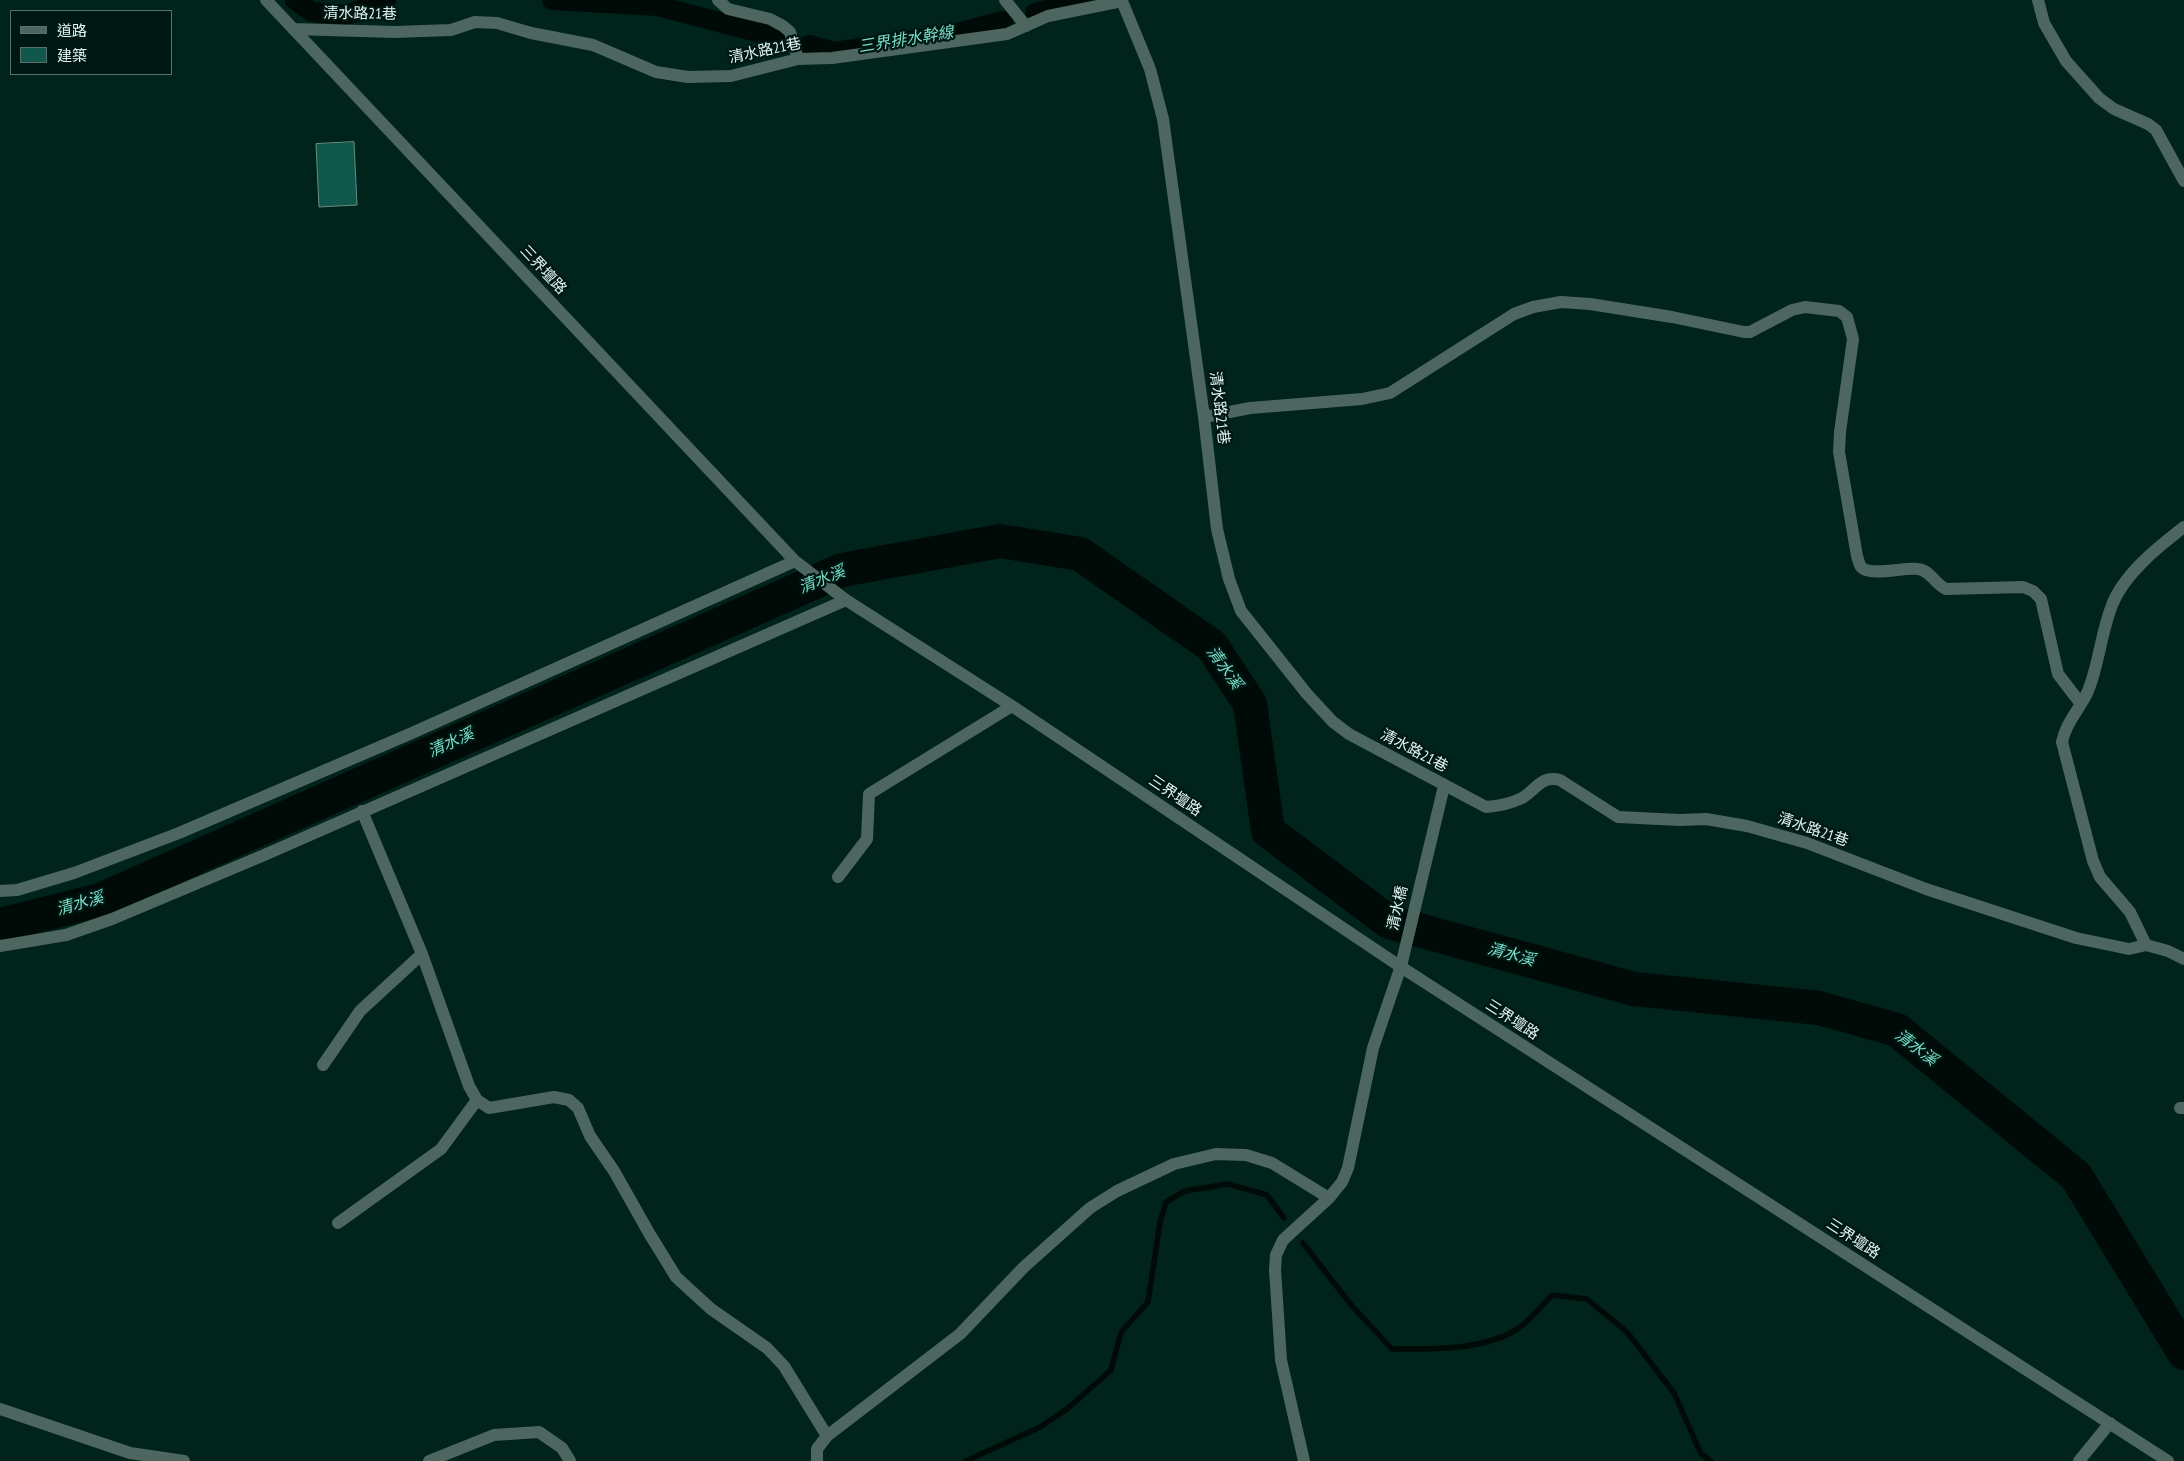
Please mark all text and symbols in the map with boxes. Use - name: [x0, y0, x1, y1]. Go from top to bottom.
- street label: 清水路21巷: [323, 4, 397, 24]
- legend: [10, 10, 172, 75]
- text: 道路: [57, 21, 87, 40]
- water label: 三界排水幹線: [857, 23, 955, 57]
- street label: 清水路21巷: [727, 35, 803, 67]
- text: 建築: [57, 46, 87, 65]
- street label: 三界壇路: [516, 242, 570, 298]
- street label: 清水路21巷: [1206, 370, 1232, 446]
- water label: 清水溪: [796, 562, 848, 598]
- water label: 清水溪: [1202, 643, 1246, 693]
- water label: 清水溪: [425, 724, 477, 762]
- street label: 清水路21巷: [1377, 726, 1451, 776]
- street label: 三界壇路: [1145, 772, 1205, 820]
- street label: 清水路21巷: [1775, 810, 1851, 850]
- street label: 清水橋: [1384, 884, 1412, 932]
- water label: 清水溪: [54, 888, 106, 920]
- water label: 清水溪: [1485, 940, 1537, 970]
- street label: 三界壇路: [1482, 996, 1542, 1044]
- water label: 清水溪: [1891, 1026, 1941, 1070]
- street label: 三界壇路: [1823, 1215, 1883, 1263]

